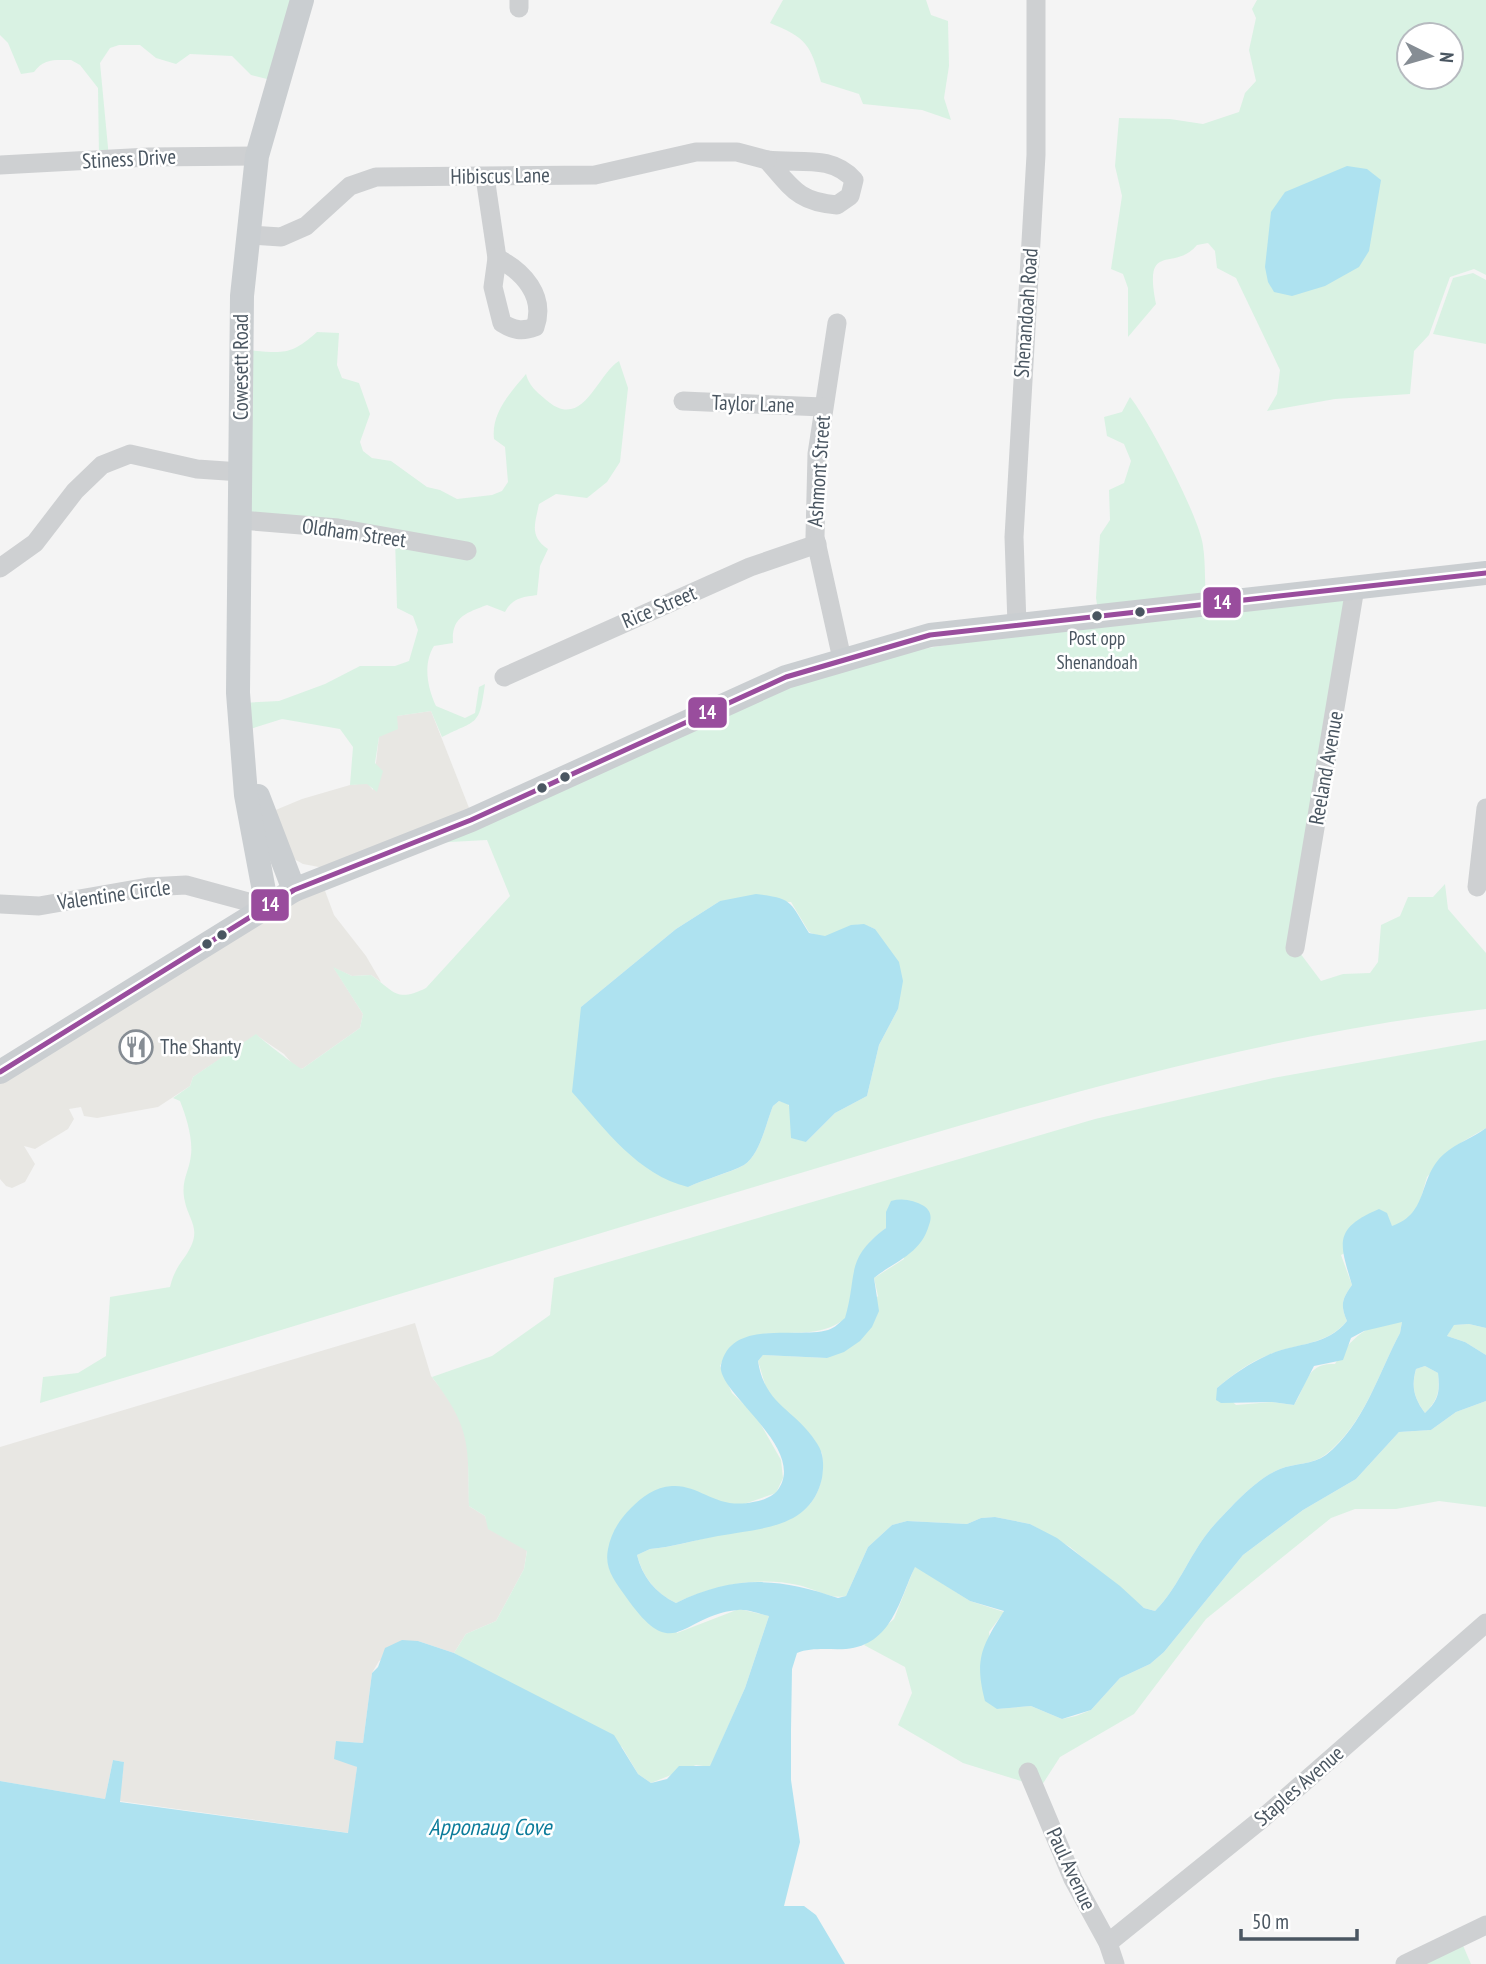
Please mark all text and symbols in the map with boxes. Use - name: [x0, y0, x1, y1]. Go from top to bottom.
- north arrow: [1395, 21, 1465, 91]
- text: N: [1435, 51, 1459, 64]
- street label: Stiness Drive: [81, 143, 177, 174]
- street label: Hibiscus Lane: [450, 161, 550, 190]
- street label: Shenandoah Road: [1008, 247, 1043, 379]
- street label: Cowesett Road: [227, 314, 254, 420]
- street label: Taylor Lane: [711, 389, 795, 418]
- street label: Ashmont Street: [801, 414, 836, 528]
- street label: Oldham Street: [300, 512, 408, 553]
- street label: Rice Street: [617, 579, 700, 634]
- line badge: 14: [1202, 586, 1242, 619]
- text: 14: [1213, 590, 1231, 614]
- unlabelled marker: [1133, 605, 1147, 619]
- marker: Post opp Shenandoah: [1090, 609, 1104, 623]
- place label: Post opp Shenandoah: [1056, 626, 1138, 674]
- line badge: 14: [687, 696, 728, 729]
- text: 14: [698, 700, 716, 724]
- street label: Reeland Avenue: [1302, 709, 1349, 827]
- unlabelled marker: [558, 770, 572, 784]
- unlabelled marker: [535, 781, 549, 795]
- street label: Valentine Circle: [55, 873, 172, 916]
- line badge: 14: [250, 888, 290, 922]
- text: 14: [261, 892, 279, 916]
- unlabelled marker: [215, 928, 229, 942]
- unlabelled marker: [200, 937, 214, 951]
- restaurant icon: The Shanty: [117, 1028, 155, 1066]
- place label: The Shanty: [160, 1033, 241, 1060]
- street label: Staples Avenue: [1248, 1739, 1349, 1832]
- water label: Apponaug Cove: [429, 1812, 553, 1841]
- street label: Paul Avenue: [1041, 1823, 1102, 1915]
- scale bar: [1241, 1898, 1356, 1942]
- text: 50 m: [1252, 1908, 1289, 1935]

